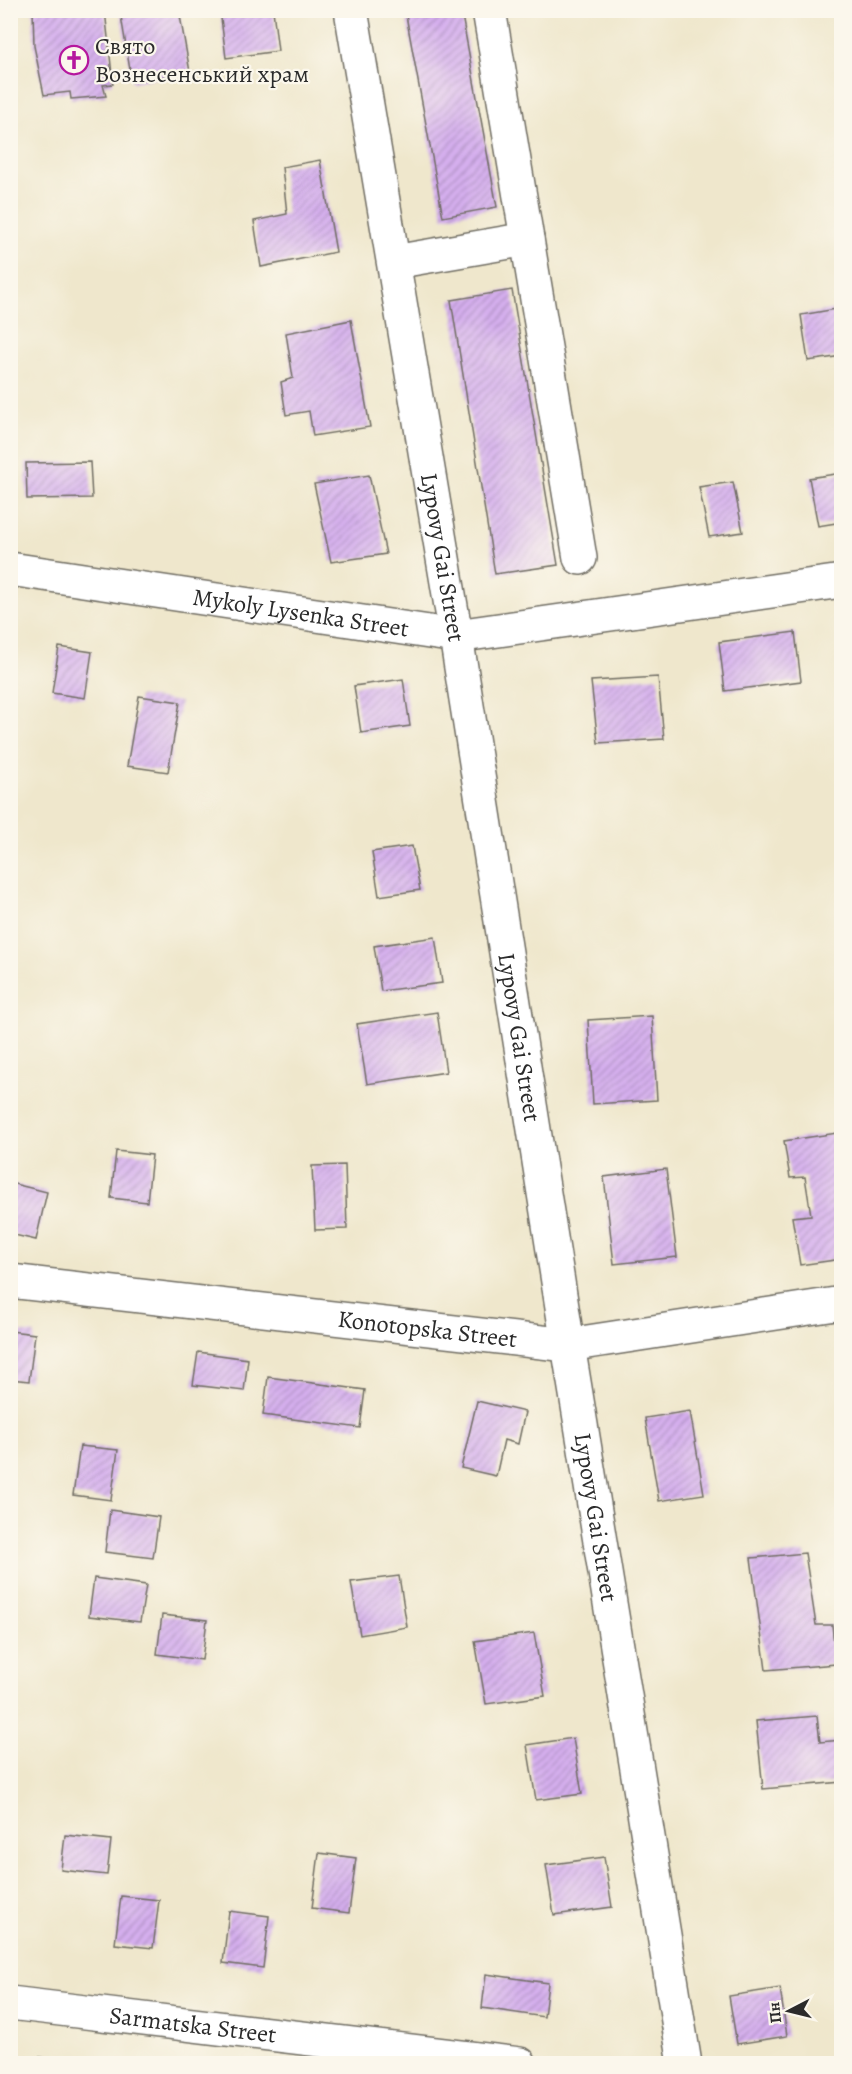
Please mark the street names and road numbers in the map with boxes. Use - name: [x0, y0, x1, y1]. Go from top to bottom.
- street label: Lypovy Gai Street: [413, 471, 473, 644]
- street label: Mykoly Lysenka Street: [191, 581, 411, 645]
- street label: Lypovy Gai Street: [490, 951, 549, 1124]
- street label: Konotopska Street: [336, 1303, 519, 1355]
- street label: Lypovy Gai Street: [567, 1430, 626, 1604]
- street label: Sarmatska Street: [107, 1999, 278, 2051]

